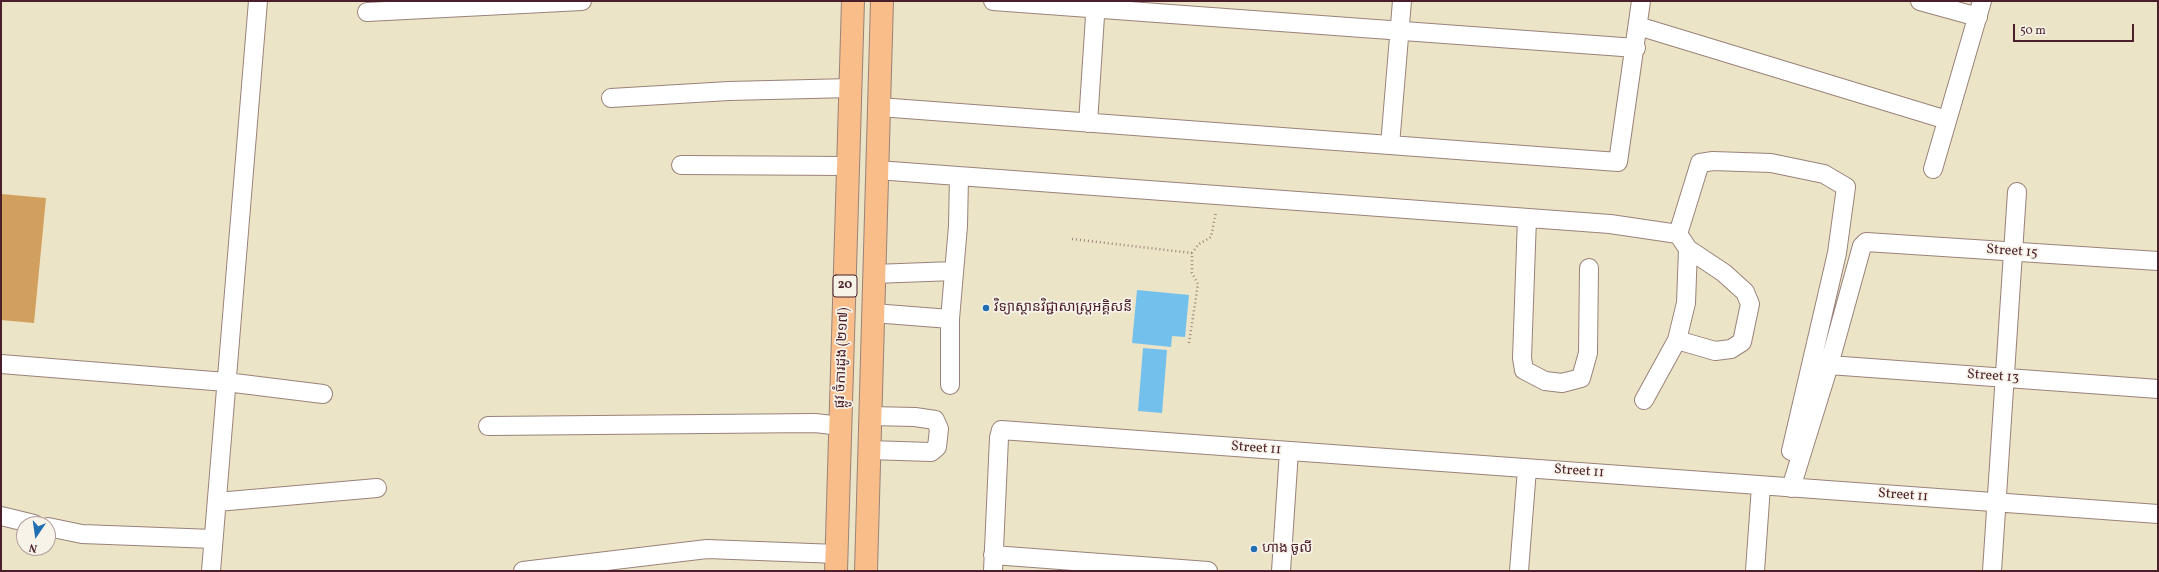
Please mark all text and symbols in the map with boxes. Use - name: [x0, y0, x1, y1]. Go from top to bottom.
- scale bar: [2015, 16, 2136, 42]
- text: 50 m: [2020, 23, 2046, 39]
- street label: Street 15: [1986, 242, 2038, 262]
- road number: 20: [833, 275, 857, 297]
- place label: វិទ្យាស្ថានវិជ្ជាសាស្រ្តអគ្គិសនី: [994, 300, 1132, 316]
- marker: វិទ្យាស្ថានវិជ្ជាសាស្រ្តអគ្គិសនី: [981, 303, 991, 313]
- street label: ផ្លូវ ចំការដូង (២១៧): [833, 307, 853, 409]
- street label: Street 13: [1966, 367, 2020, 387]
- street label: Street 11: [1230, 439, 1282, 459]
- street label: Street 11: [1553, 462, 1605, 482]
- street label: Street 11: [1877, 486, 1929, 506]
- north arrow: [16, 516, 56, 556]
- text: N: [28, 539, 39, 555]
- place label: ហាង ចូលី: [1262, 541, 1312, 557]
- marker: ហាង ចូលី: [1249, 544, 1259, 554]

